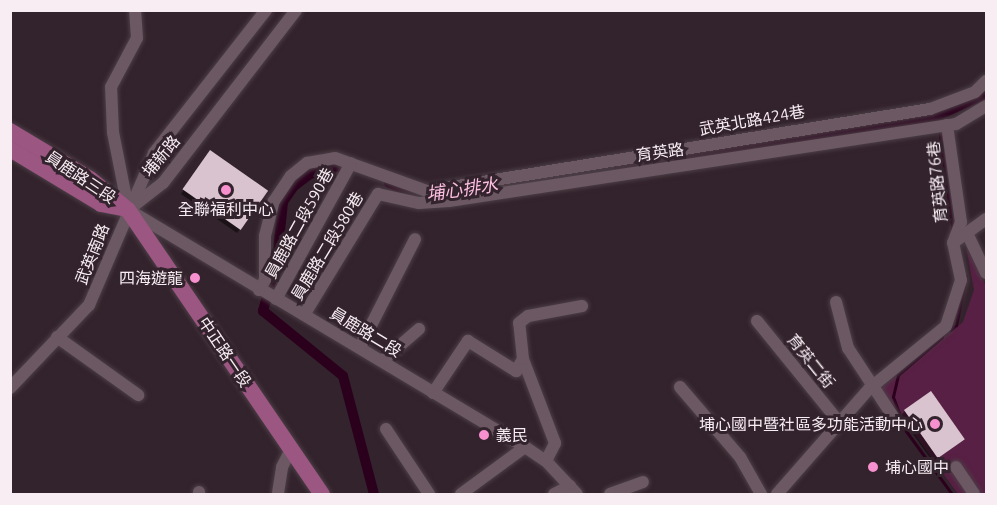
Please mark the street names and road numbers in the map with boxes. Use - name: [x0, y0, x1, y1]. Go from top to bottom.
- street label: 武英北路424巷: [698, 101, 806, 139]
- street label: 埔新路: [138, 131, 184, 181]
- street label: 育英路: [635, 139, 685, 165]
- street label: 育英路76巷: [923, 140, 951, 224]
- street label: 員鹿路三段: [42, 147, 120, 207]
- street label: 員鹿路二段590巷: [261, 165, 337, 281]
- street label: 員鹿路二段580巷: [287, 188, 367, 304]
- street label: 武英南路: [71, 221, 113, 287]
- street label: 員鹿路二段: [327, 303, 405, 361]
- street label: 中正路一段: [195, 313, 255, 391]
- street label: 育英二街: [783, 330, 839, 392]

